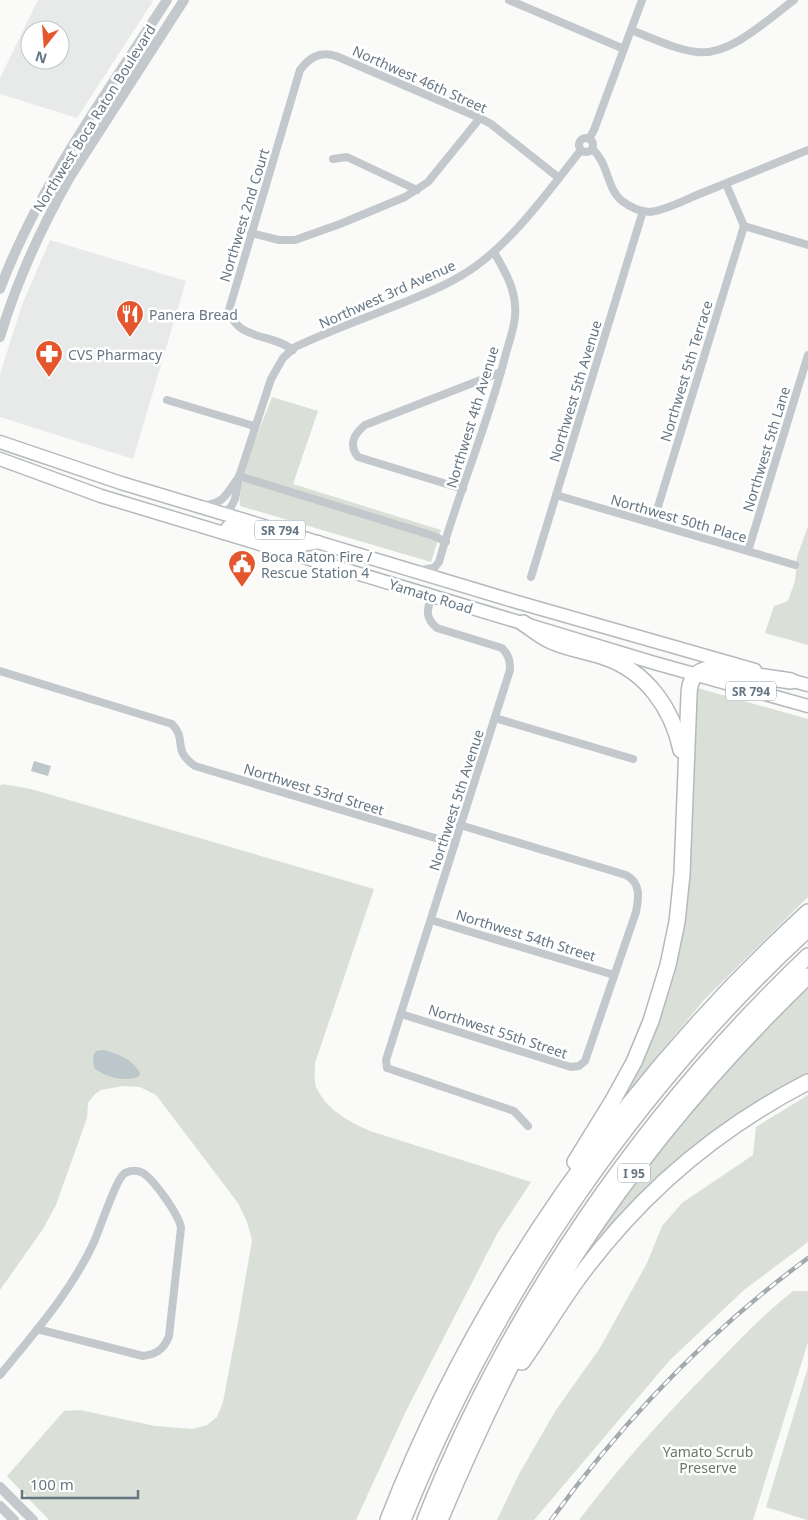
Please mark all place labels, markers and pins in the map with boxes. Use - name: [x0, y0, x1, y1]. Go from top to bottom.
- restaurant icon: Panera Bread: [115, 299, 145, 338]
- place label: Panera Bread: [149, 305, 238, 324]
- pharmacy icon: CVS Pharmacy: [34, 339, 64, 378]
- place label: CVS Pharmacy: [68, 345, 163, 364]
- place label: Boca Raton Fire / Rescue Station 4: [261, 547, 373, 582]
- public building icon: Boca Raton Fire / Rescue Station 4: [227, 549, 257, 588]

